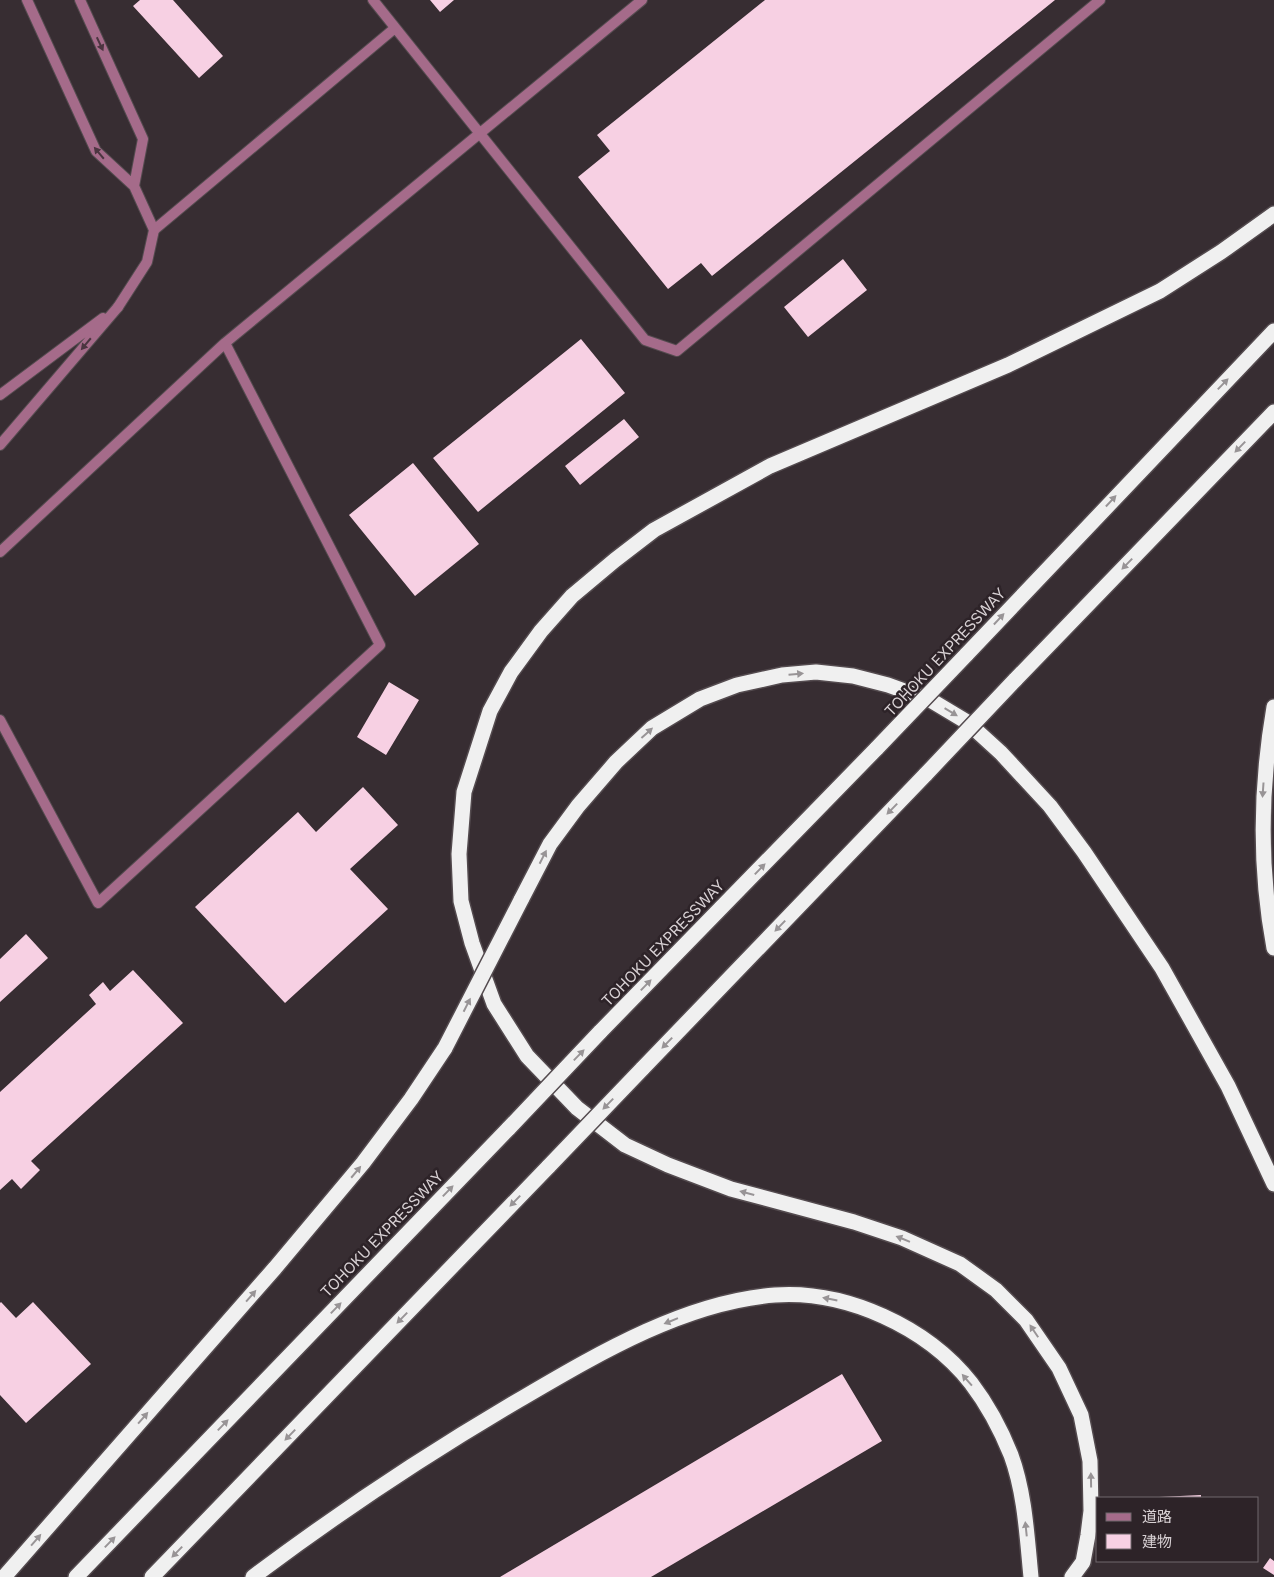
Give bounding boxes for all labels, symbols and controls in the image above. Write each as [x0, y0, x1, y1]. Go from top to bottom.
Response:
one-way arrow [96, 37, 104, 51]
one-way arrow [94, 146, 105, 159]
one-way arrow [81, 337, 92, 350]
one-way arrow [1217, 378, 1229, 390]
one-way arrow [1234, 441, 1246, 453]
one-way arrow [1105, 496, 1117, 508]
one-way arrow [1121, 558, 1133, 570]
street label: TOHOKU EXPRESSWAY [880, 584, 1010, 720]
one-way arrow [993, 614, 1005, 626]
one-way arrow [788, 669, 804, 677]
one-way arrow [944, 708, 958, 717]
one-way arrow [641, 727, 653, 739]
one-way arrow [1259, 782, 1267, 798]
one-way arrow [886, 803, 898, 815]
one-way arrow [539, 850, 547, 864]
one-way arrow [754, 863, 766, 875]
street label: TOHOKU EXPRESSWAY [598, 876, 728, 1010]
one-way arrow [774, 920, 786, 932]
one-way arrow [640, 979, 652, 991]
one-way arrow [463, 998, 471, 1012]
one-way arrow [661, 1037, 673, 1049]
one-way arrow [573, 1049, 585, 1061]
one-way arrow [603, 1098, 615, 1110]
one-way arrow [350, 1166, 361, 1179]
street label: TOHOKU EXPRESSWAY [317, 1167, 447, 1301]
one-way arrow [442, 1185, 454, 1197]
one-way arrow [739, 1189, 754, 1197]
one-way arrow [509, 1194, 521, 1206]
one-way arrow [895, 1235, 910, 1243]
one-way arrow [245, 1289, 256, 1302]
one-way arrow [821, 1295, 837, 1303]
one-way arrow [330, 1302, 342, 1314]
one-way arrow [396, 1311, 408, 1323]
one-way arrow [664, 1318, 678, 1326]
one-way arrow [1029, 1324, 1039, 1338]
one-way arrow [962, 1373, 973, 1386]
one-way arrow [137, 1412, 149, 1424]
one-way arrow [217, 1419, 229, 1431]
one-way arrow [284, 1428, 296, 1440]
one-way arrow [1087, 1472, 1095, 1488]
legend [1096, 1497, 1259, 1562]
text: 道路 [1142, 1507, 1172, 1526]
one-way arrow [1022, 1520, 1030, 1536]
text: 建物 [1142, 1532, 1172, 1551]
one-way arrow [30, 1534, 41, 1546]
one-way arrow [104, 1536, 116, 1548]
one-way arrow [171, 1545, 183, 1557]

